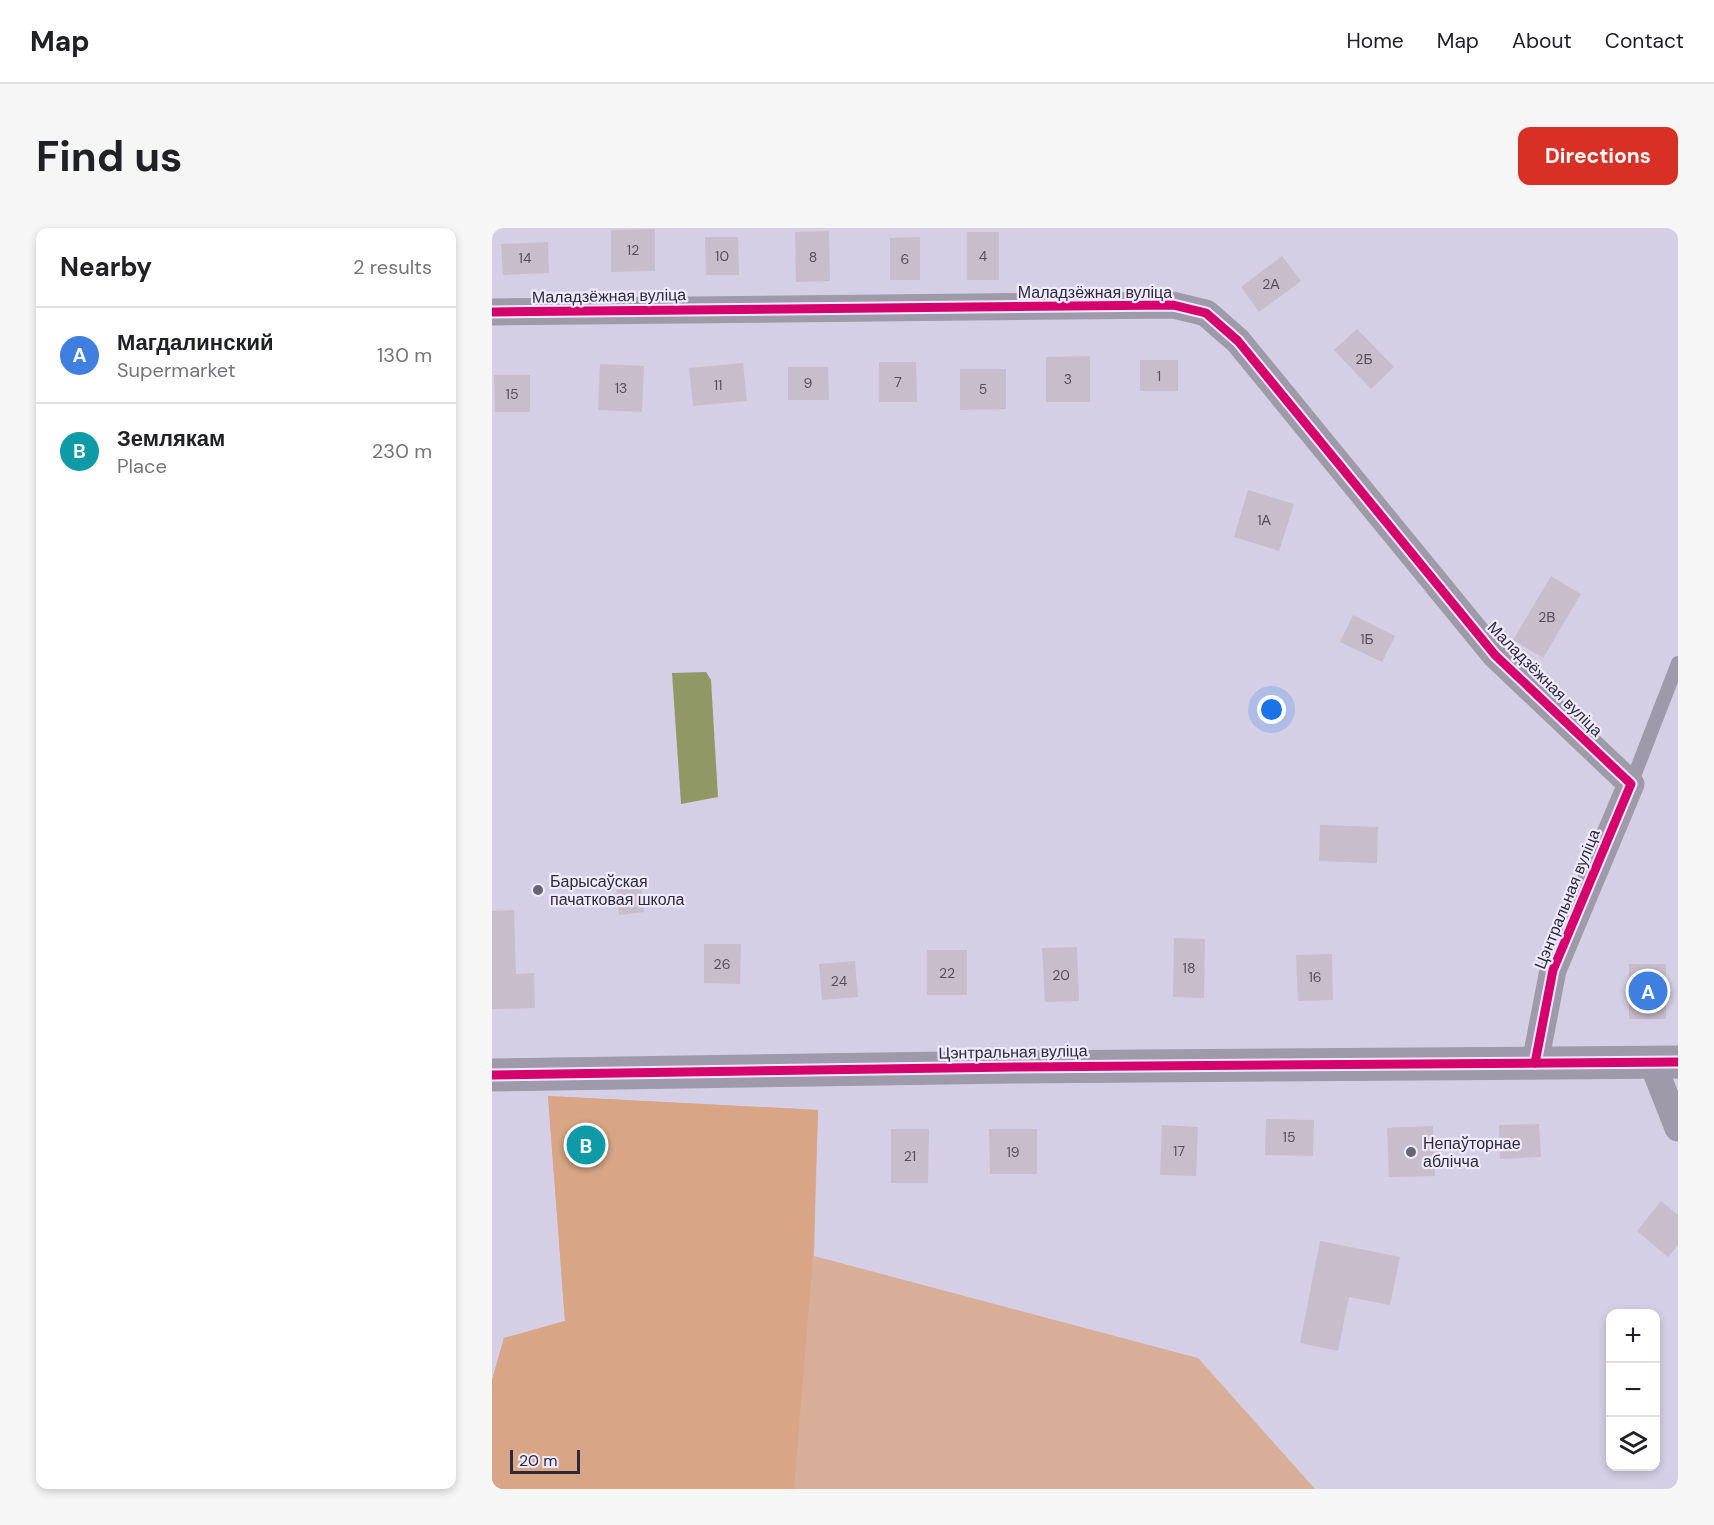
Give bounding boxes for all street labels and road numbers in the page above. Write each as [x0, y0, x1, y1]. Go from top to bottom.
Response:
street label: Маладзёжная вуліца [1018, 282, 1172, 303]
street label: Маладзёжная вуліца [532, 284, 686, 308]
street label: Маладзёжная вуліца [1483, 617, 1607, 741]
street label: Цэнтральная вуліца [1529, 826, 1605, 972]
street label: Цэнтральная вуліца [938, 1040, 1088, 1064]

